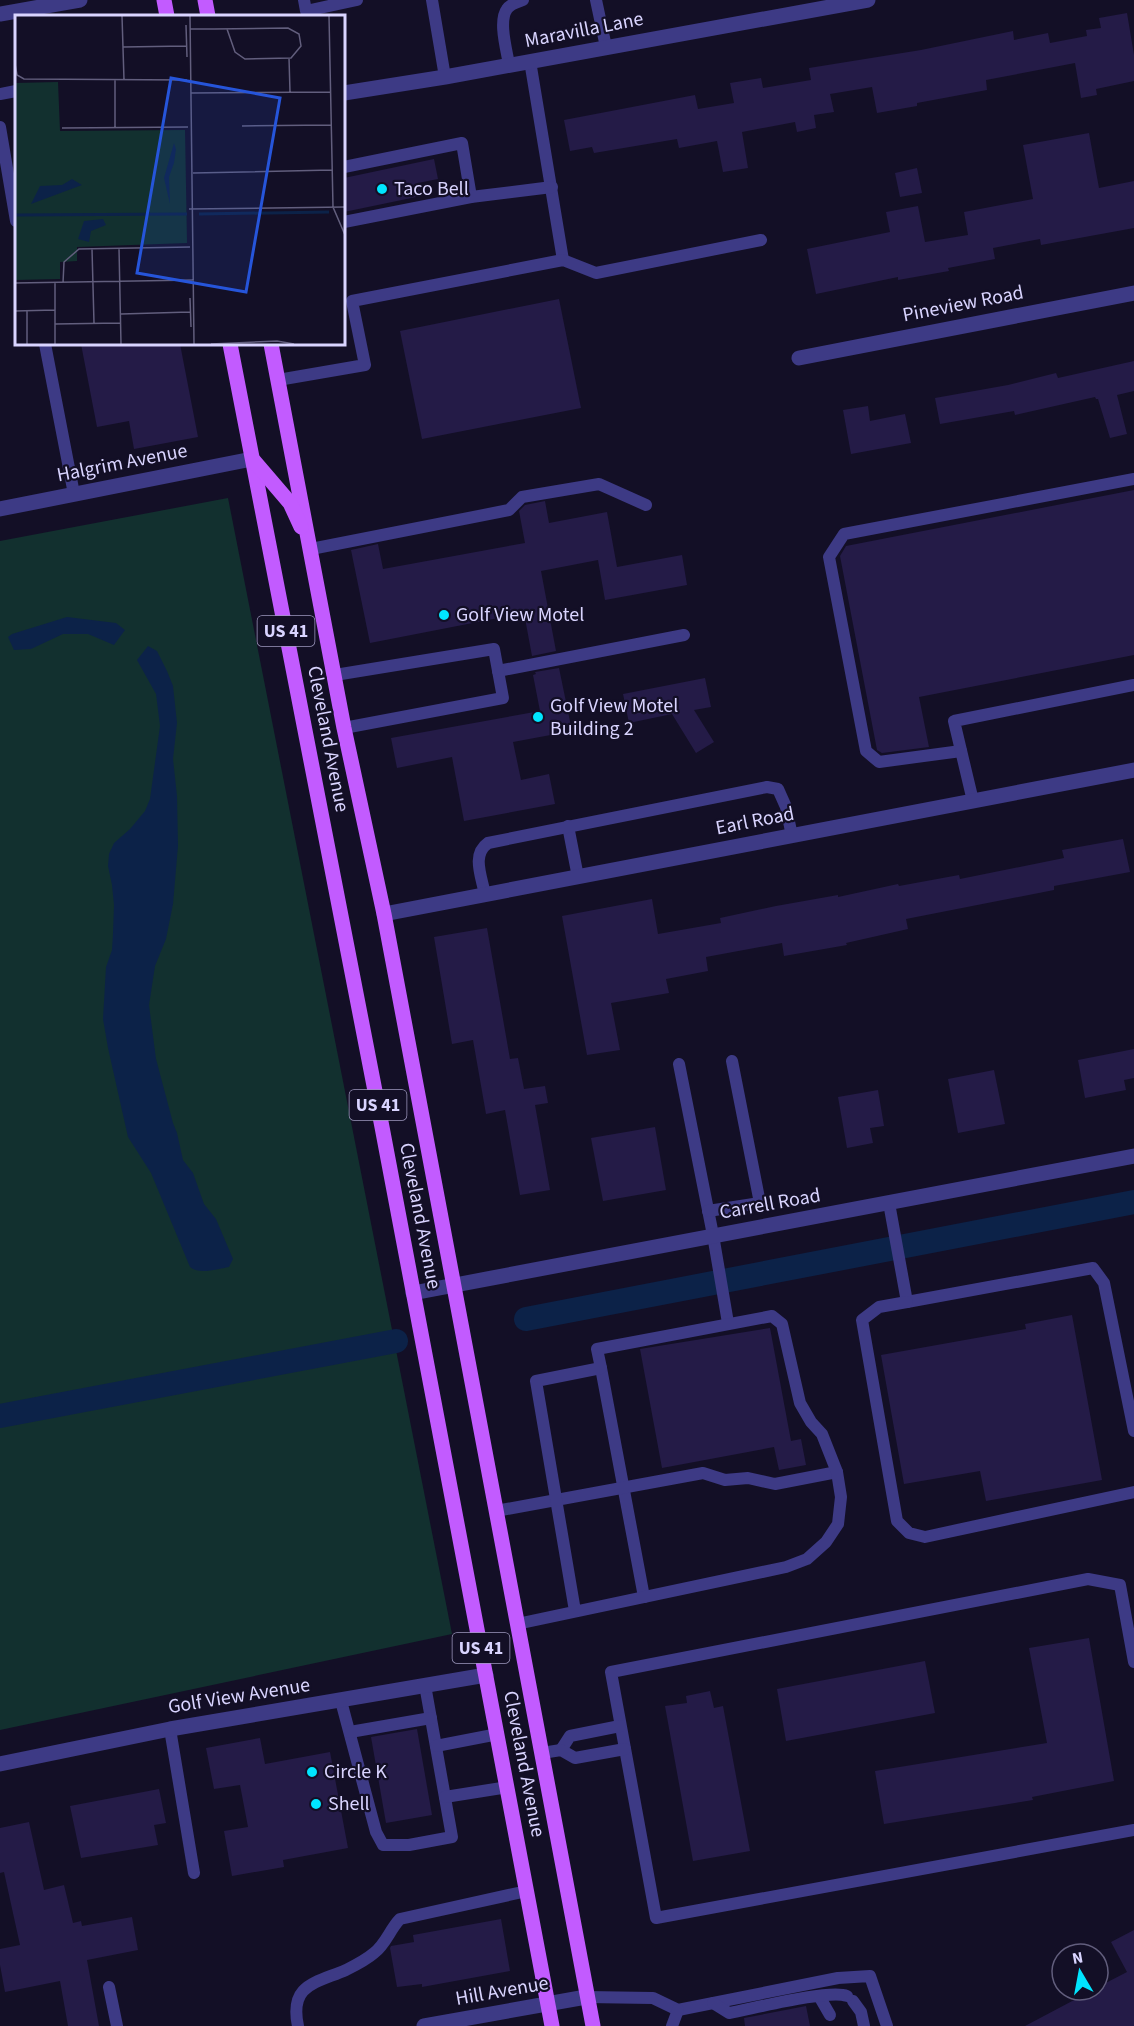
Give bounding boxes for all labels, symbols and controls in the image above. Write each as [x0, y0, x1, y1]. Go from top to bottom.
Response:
street label: Maravilla Lane [522, 5, 646, 55]
inset map [15, 15, 345, 345]
place label: Taco Bell [394, 175, 469, 203]
marker: Taco Bell [375, 182, 389, 196]
street label: Pineview Road [900, 279, 1026, 329]
street label: Halgrim Avenue [54, 437, 190, 489]
place label: Golf View Motel [456, 601, 584, 629]
marker: Golf View Motel [437, 608, 451, 622]
road number: US 41 [258, 616, 314, 646]
street label: Cleveland Avenue [300, 663, 356, 815]
place label: Golf View Motel Building 2 [550, 692, 678, 743]
marker: Golf View Motel Building 2 [531, 710, 545, 724]
street label: Earl Road [713, 800, 797, 842]
road number: US 41 [350, 1090, 406, 1120]
street label: Cleveland Avenue [392, 1140, 448, 1292]
street label: Carrell Road [717, 1181, 823, 1227]
road number: US 41 [452, 1633, 510, 1663]
street label: Golf View Avenue [166, 1671, 312, 1721]
street label: Cleveland Avenue [496, 1688, 552, 1840]
place label: Circle K [324, 1758, 387, 1786]
marker: Circle K [305, 1765, 319, 1779]
place label: Shell [328, 1790, 370, 1818]
marker: Shell [309, 1797, 323, 1811]
north arrow [1050, 1942, 1110, 2002]
text: N [1070, 1946, 1085, 1970]
street label: Hill Avenue [453, 1969, 551, 2013]

